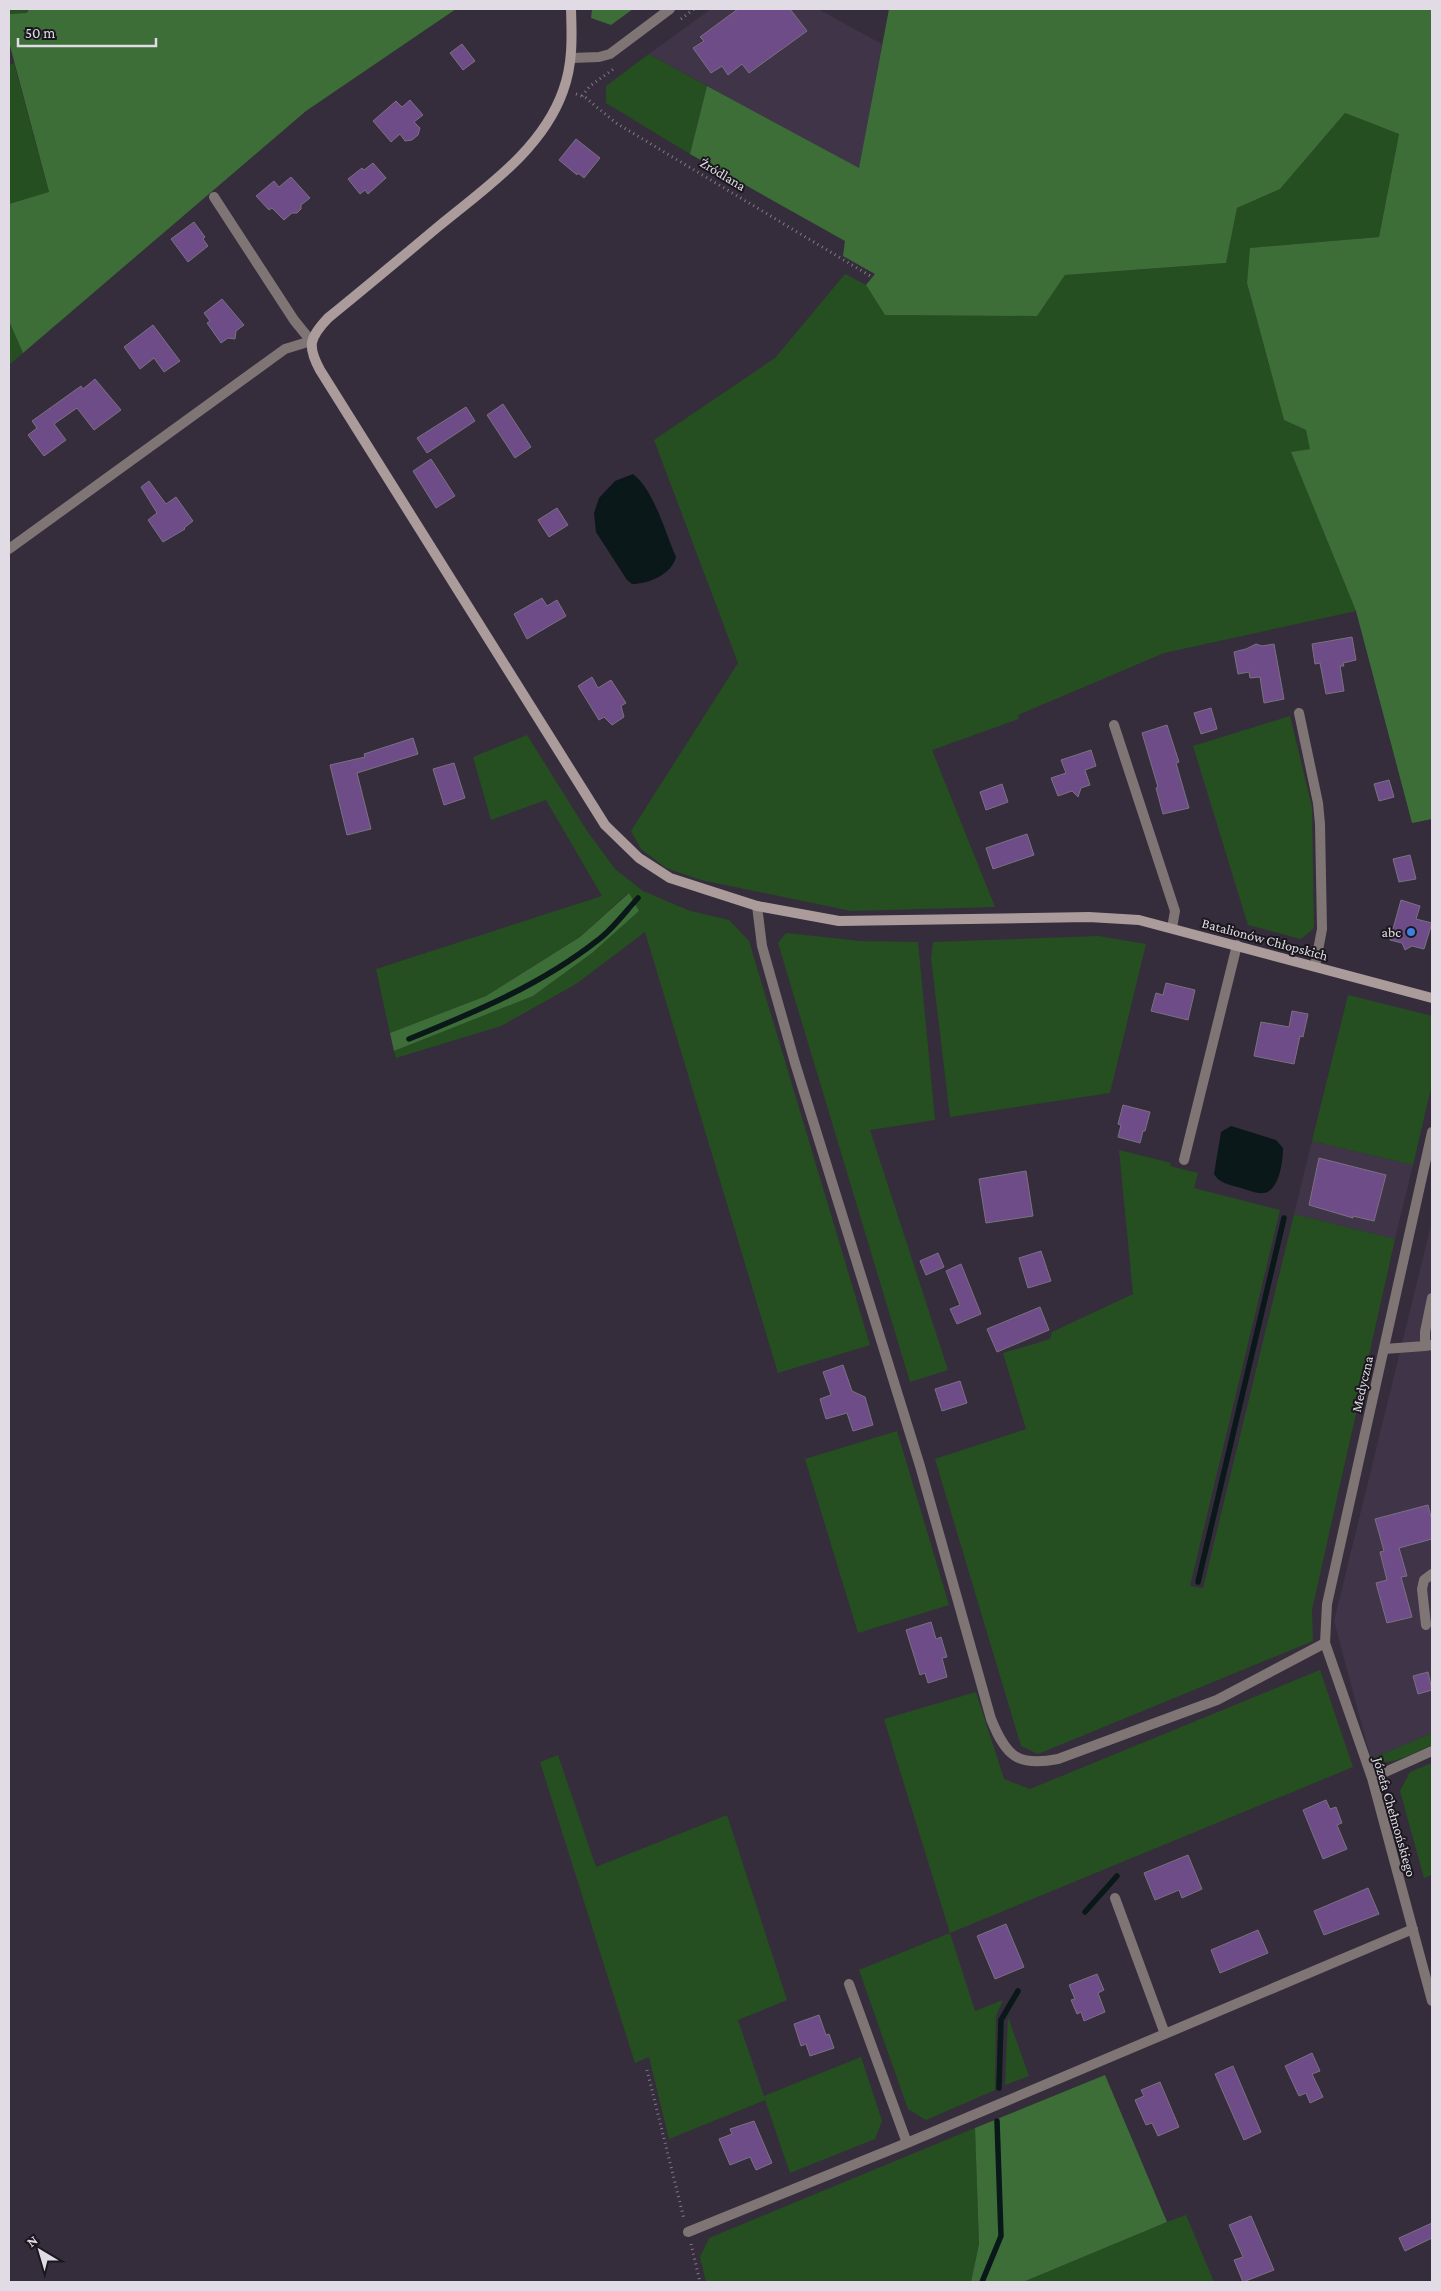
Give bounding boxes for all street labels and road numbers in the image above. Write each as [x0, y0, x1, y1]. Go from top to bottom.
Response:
street label: Źródlana [697, 154, 749, 194]
street label: Batalionów Chłopskich [1200, 914, 1330, 964]
street label: Medyczna [1348, 1354, 1376, 1414]
street label: Józefa Chełmońskiego [1370, 1754, 1420, 1879]

